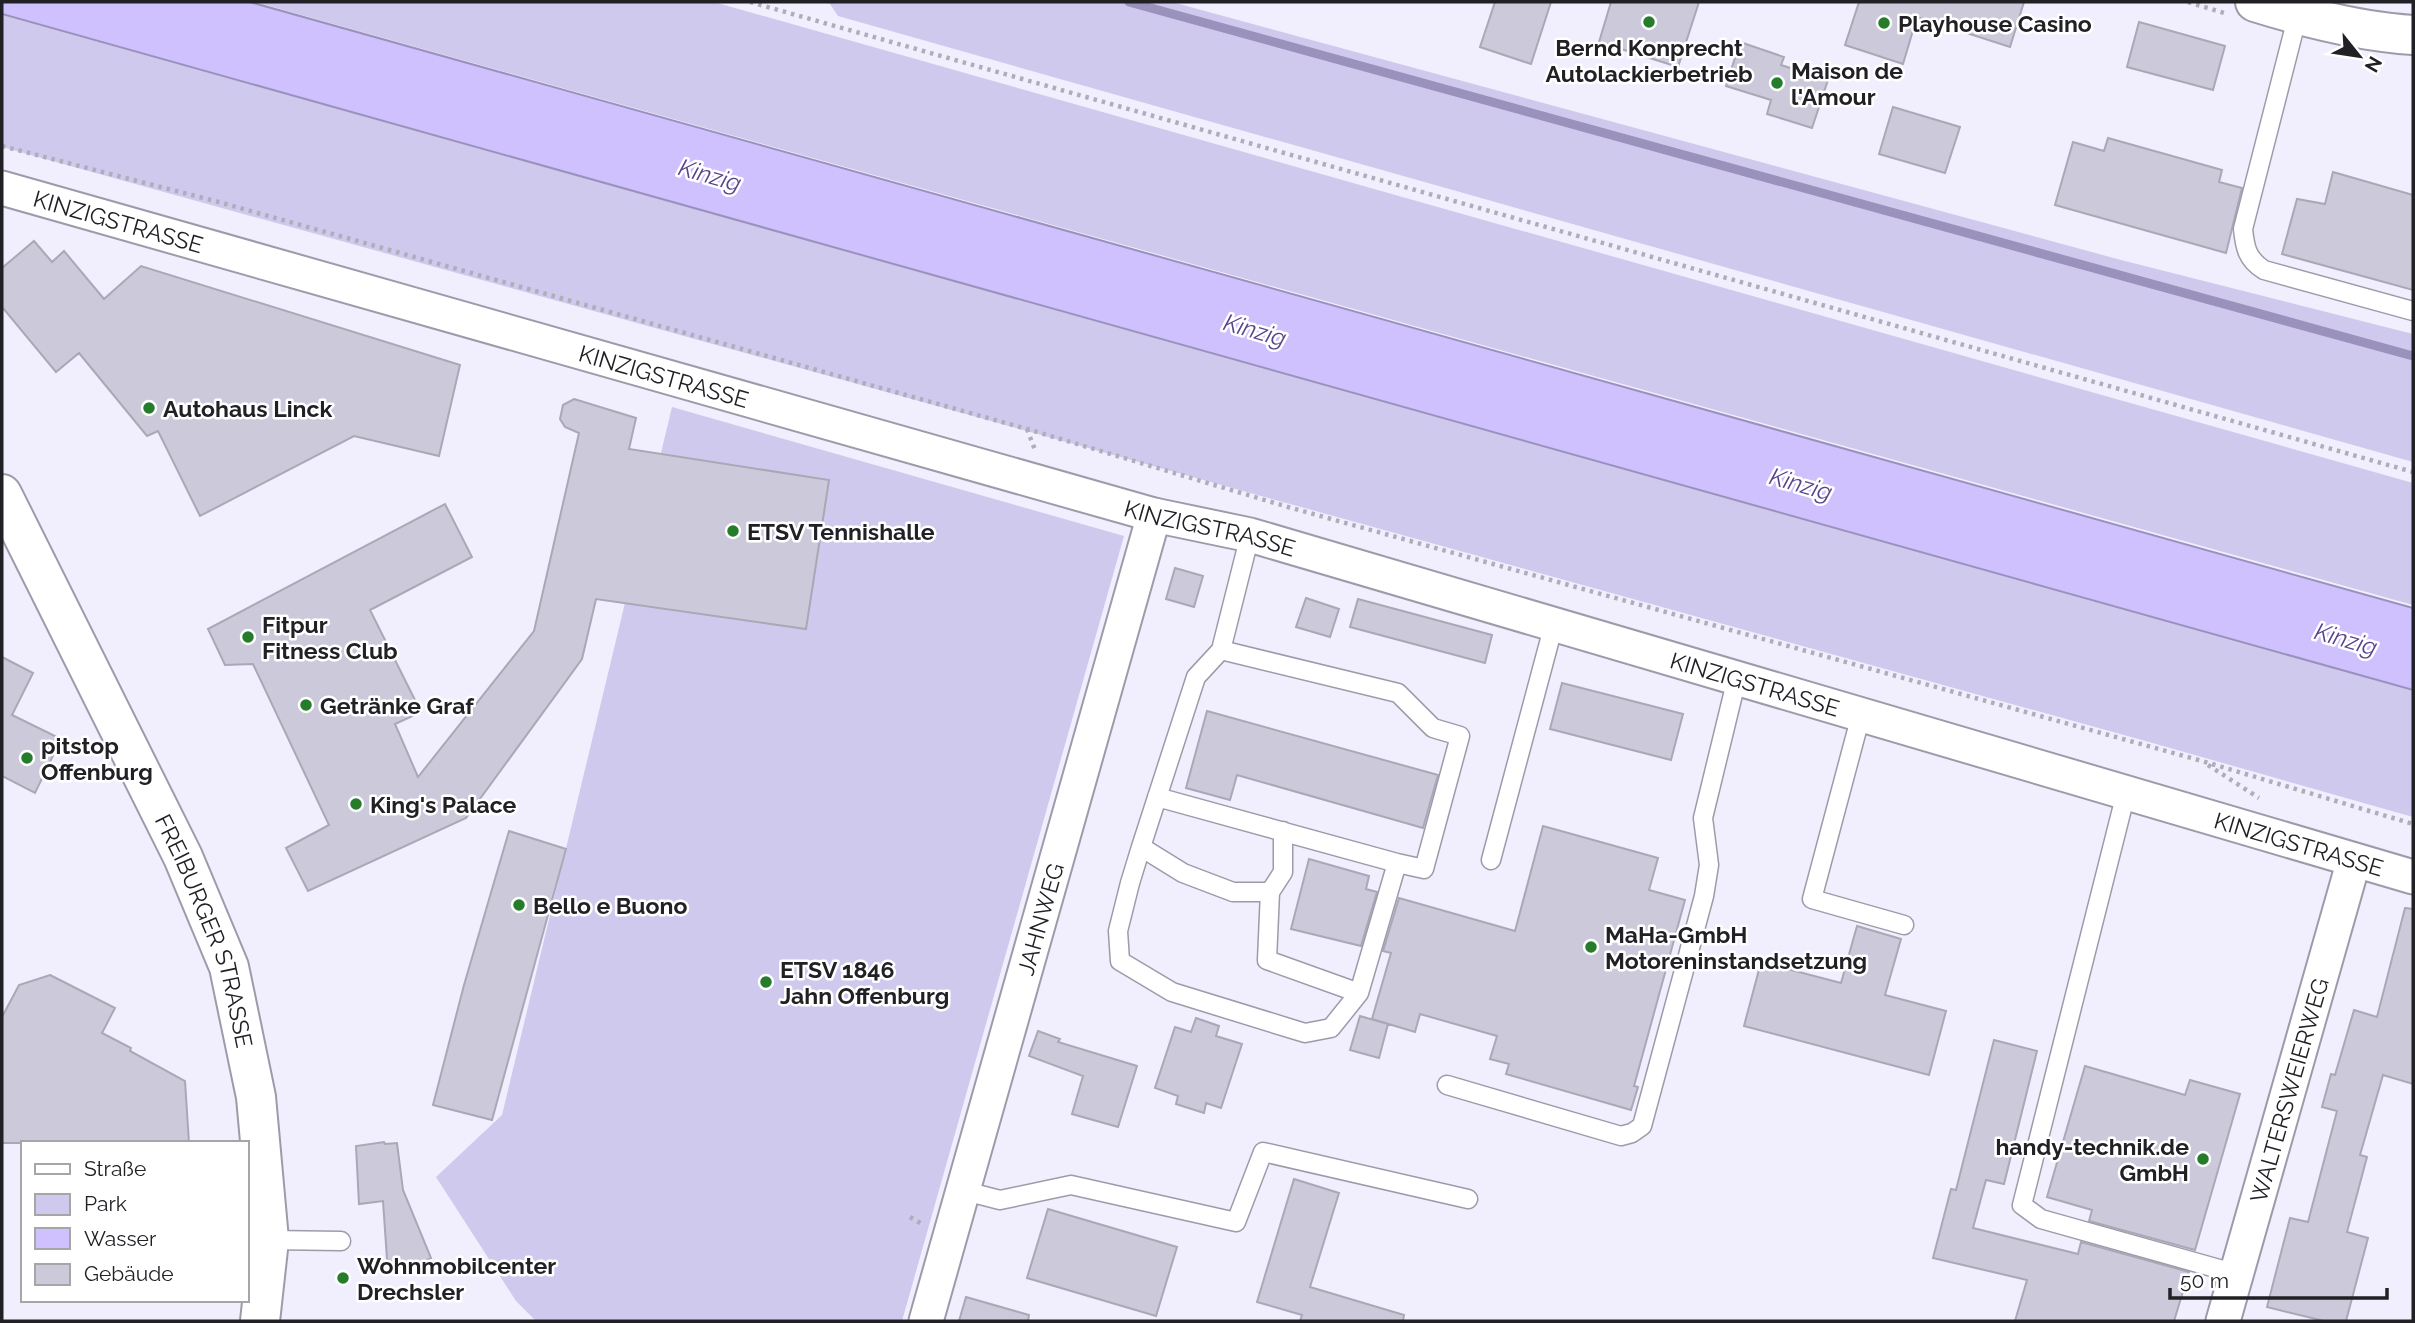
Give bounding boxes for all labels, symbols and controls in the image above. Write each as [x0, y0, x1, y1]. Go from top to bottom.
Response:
place label: Playhouse Casino [1898, 10, 2092, 37]
marker: Bernd Konprecht Autolackierbetrieb [1641, 14, 1657, 30]
marker: Playhouse Casino [1876, 15, 1892, 31]
north arrow [2324, 21, 2394, 91]
place label: Bernd Konprecht Autolackierbetrieb [1545, 34, 1753, 87]
text: N [2361, 53, 2387, 76]
place label: Maison de l'Amour [1791, 57, 1903, 110]
marker: Maison de l'Amour [1769, 75, 1785, 91]
water label: Kinzig [675, 152, 745, 198]
street label: KINZIGSTRASSE [30, 184, 206, 258]
water label: Kinzig [1220, 307, 1290, 353]
street label: KINZIGSTRASSE [576, 339, 752, 413]
place label: Autohaus Linck [163, 395, 332, 422]
marker: Autohaus Linck [141, 400, 157, 416]
water label: Kinzig [1766, 461, 1836, 507]
street label: KINZIGSTRASSE [1121, 494, 1299, 561]
place label: ETSV Tennishalle [747, 518, 935, 545]
marker: ETSV Tennishalle [725, 523, 741, 539]
place label: Fitpur Fitness Club [262, 611, 398, 664]
water label: Kinzig [2311, 616, 2381, 662]
marker: Fitpur Fitness Club [240, 629, 256, 645]
street label: KINZIGSTRASSE [1667, 646, 1843, 721]
place label: Getränke Graf [320, 692, 475, 719]
marker: Getränke Graf [298, 697, 314, 713]
place label: pitstop Offenburg [41, 732, 153, 785]
marker: pitstop Offenburg [19, 750, 35, 766]
place label: King's Palace [370, 791, 517, 818]
marker: King's Palace [348, 796, 364, 812]
street label: KINZIGSTRASSE [2211, 806, 2387, 881]
street label: FREIBURGER STRASSE [150, 809, 259, 1050]
street label: JAHNWEG [1011, 860, 1068, 978]
place label: Bello e Buono [533, 892, 687, 919]
marker: Bello e Buono [511, 897, 527, 913]
place label: MaHa-GmbH Motoreninstandsetzung [1605, 921, 1867, 974]
marker: MaHa-GmbH Motoreninstandsetzung [1583, 939, 1599, 955]
place label: ETSV 1846 Jahn Offenburg [780, 956, 949, 1009]
marker: ETSV 1846 Jahn Offenburg [758, 974, 774, 990]
street label: WALTERSWEIERWEG [2244, 975, 2333, 1206]
place label: handy-technik.de GmbH [1995, 1133, 2189, 1186]
legend [21, 1141, 248, 1302]
marker: handy-technik.de GmbH [2195, 1151, 2211, 1167]
text: Straße [84, 1156, 146, 1181]
text: Park [84, 1191, 127, 1216]
text: Wasser [84, 1226, 157, 1251]
place label: Wohnmobilcenter Drechsler [357, 1252, 556, 1305]
scale bar [2170, 1256, 2387, 1300]
text: Gebäude [84, 1261, 174, 1286]
text: 50 m [2180, 1268, 2229, 1293]
marker: Wohnmobilcenter Drechsler [335, 1270, 351, 1286]

